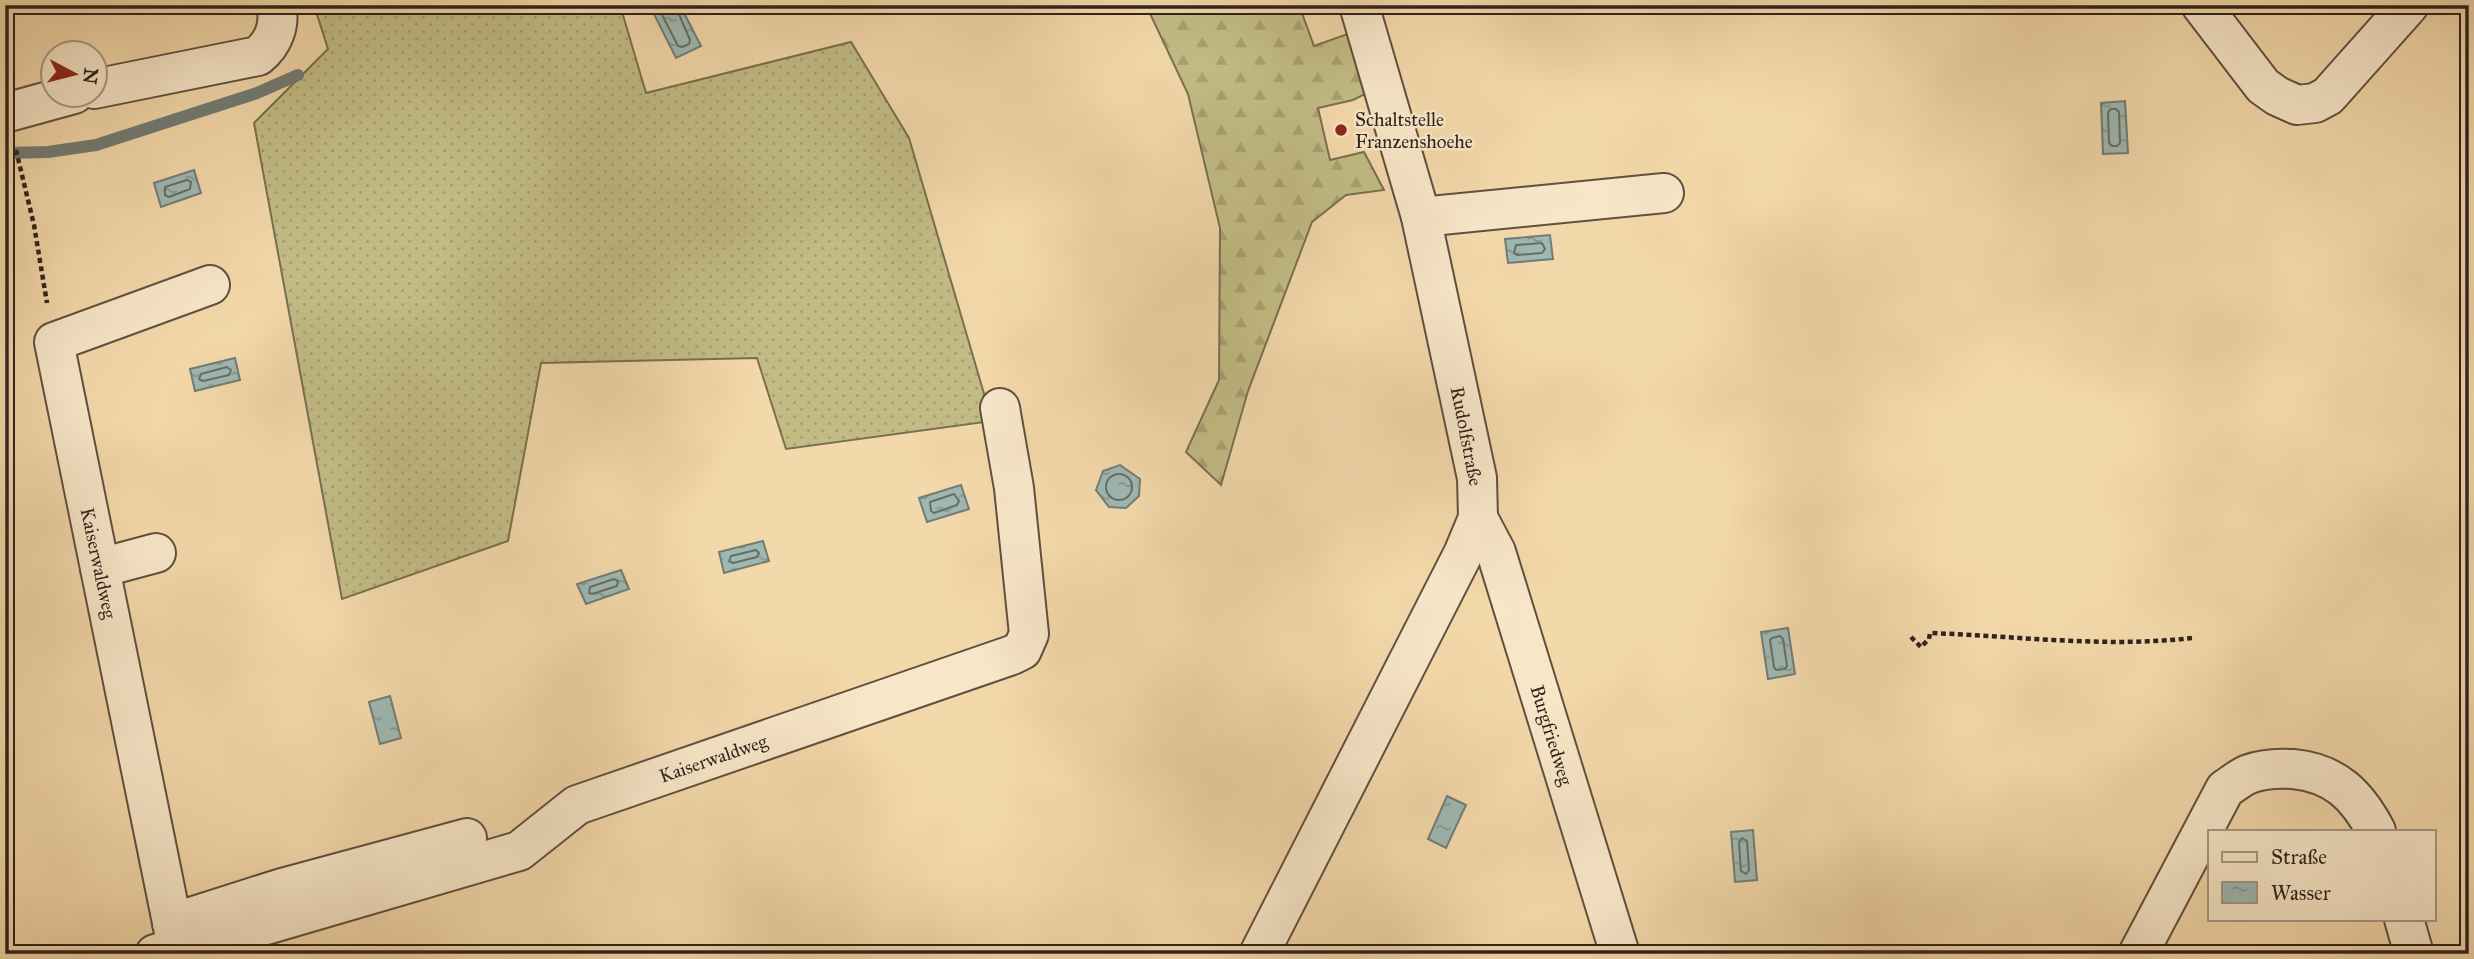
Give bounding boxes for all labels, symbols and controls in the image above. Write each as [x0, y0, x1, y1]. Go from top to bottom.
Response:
north arrow [38, 38, 108, 108]
text: N [78, 67, 103, 85]
place label: Schaltstelle Franzenshoehe [1355, 108, 1473, 153]
marker: Schaltstelle Franzenshoehe [1333, 122, 1349, 138]
street label: Rudolfstraße [1446, 385, 1487, 488]
street label: Kaiserwaldweg [75, 506, 122, 621]
street label: Burgfriedweg [1524, 682, 1578, 789]
street label: Kaiserwaldweg [656, 729, 771, 789]
legend [2208, 830, 2436, 920]
text: Straße [2271, 844, 2327, 870]
text: Wasser [2271, 880, 2331, 906]

